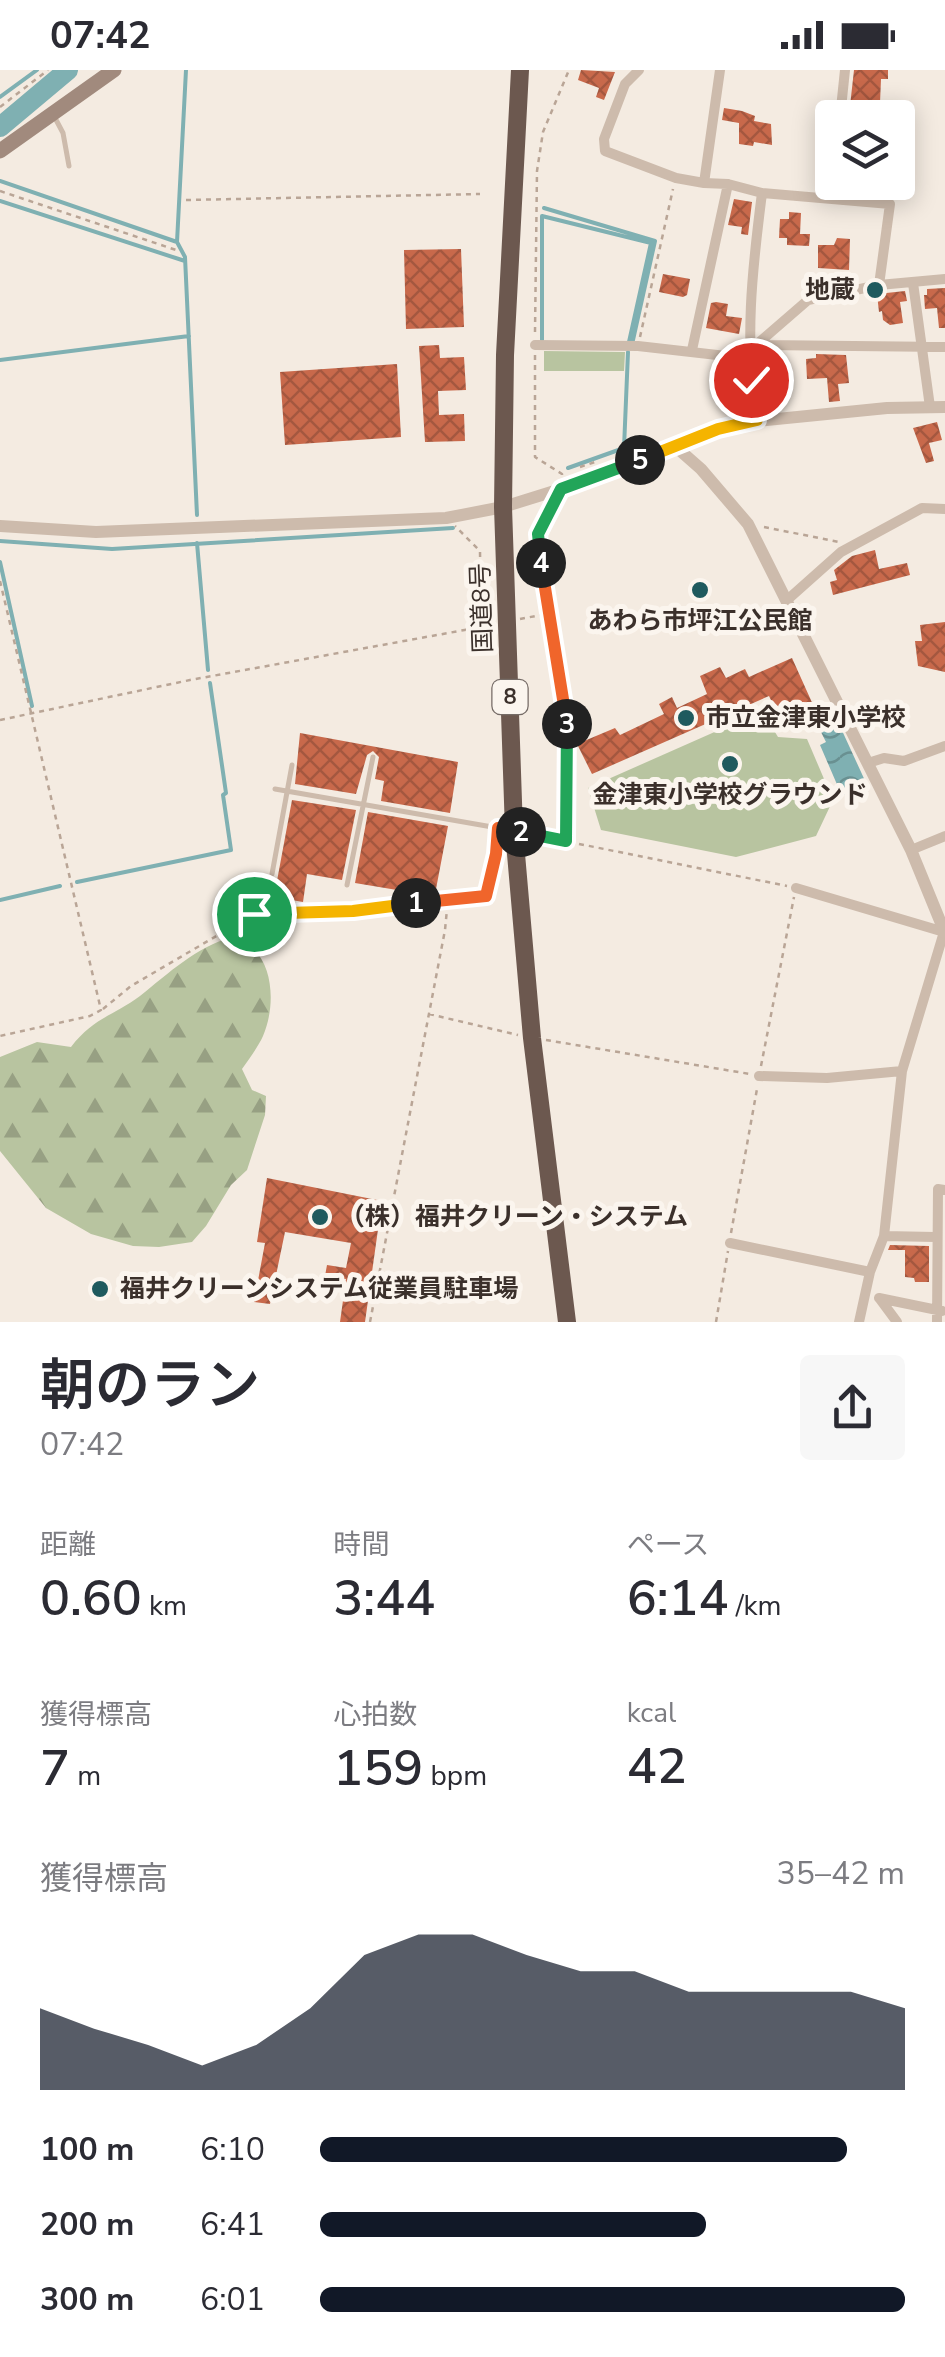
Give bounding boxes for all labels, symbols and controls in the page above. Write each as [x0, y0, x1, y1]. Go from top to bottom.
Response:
text: 07:42 [50, 10, 151, 61]
map controls [815, 100, 915, 200]
button: layers [815, 100, 915, 200]
place label: 地蔵 [805, 273, 855, 307]
marker: 地蔵 [864, 279, 886, 301]
pin [709, 338, 794, 423]
icon: check [724, 353, 779, 408]
pin: 5 [615, 435, 665, 485]
text: 5 [632, 441, 648, 479]
pin: 4 [516, 538, 566, 588]
text: 4 [533, 544, 549, 582]
street label: 国道8号 [463, 562, 501, 654]
marker: あわら市坪江公民館 [689, 579, 711, 601]
place label: あわら市坪江公民館 [587, 604, 813, 638]
road number: 8 [492, 680, 528, 714]
pin: 3 [542, 699, 592, 749]
place label: 市立金津東小学校 [706, 701, 906, 735]
text: 3 [559, 705, 575, 743]
marker: 市立金津東小学校 [675, 707, 697, 729]
marker: 金津東小学校グラウンド [719, 753, 741, 775]
place label: 金津東小学校グラウンド [592, 778, 868, 812]
pin: 2 [496, 807, 546, 857]
text: 2 [513, 813, 529, 851]
pin [212, 872, 297, 957]
pin: 1 [391, 878, 441, 928]
text: 1 [408, 884, 424, 922]
icon: arrive [227, 887, 282, 942]
place label: （株）福井クリーン・システム [340, 1200, 688, 1234]
marker: （株）福井クリーン・システム [309, 1206, 331, 1228]
place label: 福井クリーンシステム従業員駐車場 [120, 1272, 518, 1306]
marker: 福井クリーンシステム従業員駐車場 [89, 1278, 111, 1300]
text: 朝のラン [40, 1348, 260, 1423]
button: share [800, 1355, 905, 1460]
text: 07:42 [40, 1423, 124, 1466]
text: 距離 [40, 1526, 96, 1564]
text: 時間 [333, 1526, 389, 1564]
text: ペース [627, 1526, 709, 1564]
text: 0.60 [40, 1564, 142, 1633]
text: 3:44 [333, 1564, 435, 1633]
text: 6:14 [627, 1564, 729, 1633]
text: km [142, 1587, 187, 1625]
text: /km [729, 1587, 782, 1625]
text: kcal [627, 1694, 676, 1732]
text: 獲得標高 [40, 1696, 152, 1734]
text: 心拍数 [333, 1696, 417, 1734]
text: 42 [627, 1732, 687, 1801]
text: 7 [40, 1734, 70, 1803]
text: 159 [333, 1734, 423, 1803]
text: m [70, 1757, 101, 1795]
text: bpm [423, 1757, 487, 1795]
text: 35–42 m [777, 1852, 905, 1895]
text: 獲得標高 [40, 1857, 168, 1900]
text: 100 m [40, 2128, 134, 2171]
text: 6:10 [200, 2128, 265, 2171]
text: 200 m [40, 2203, 134, 2246]
text: 6:41 [200, 2203, 265, 2246]
text: 300 m [40, 2278, 134, 2321]
text: 6:01 [200, 2278, 265, 2321]

